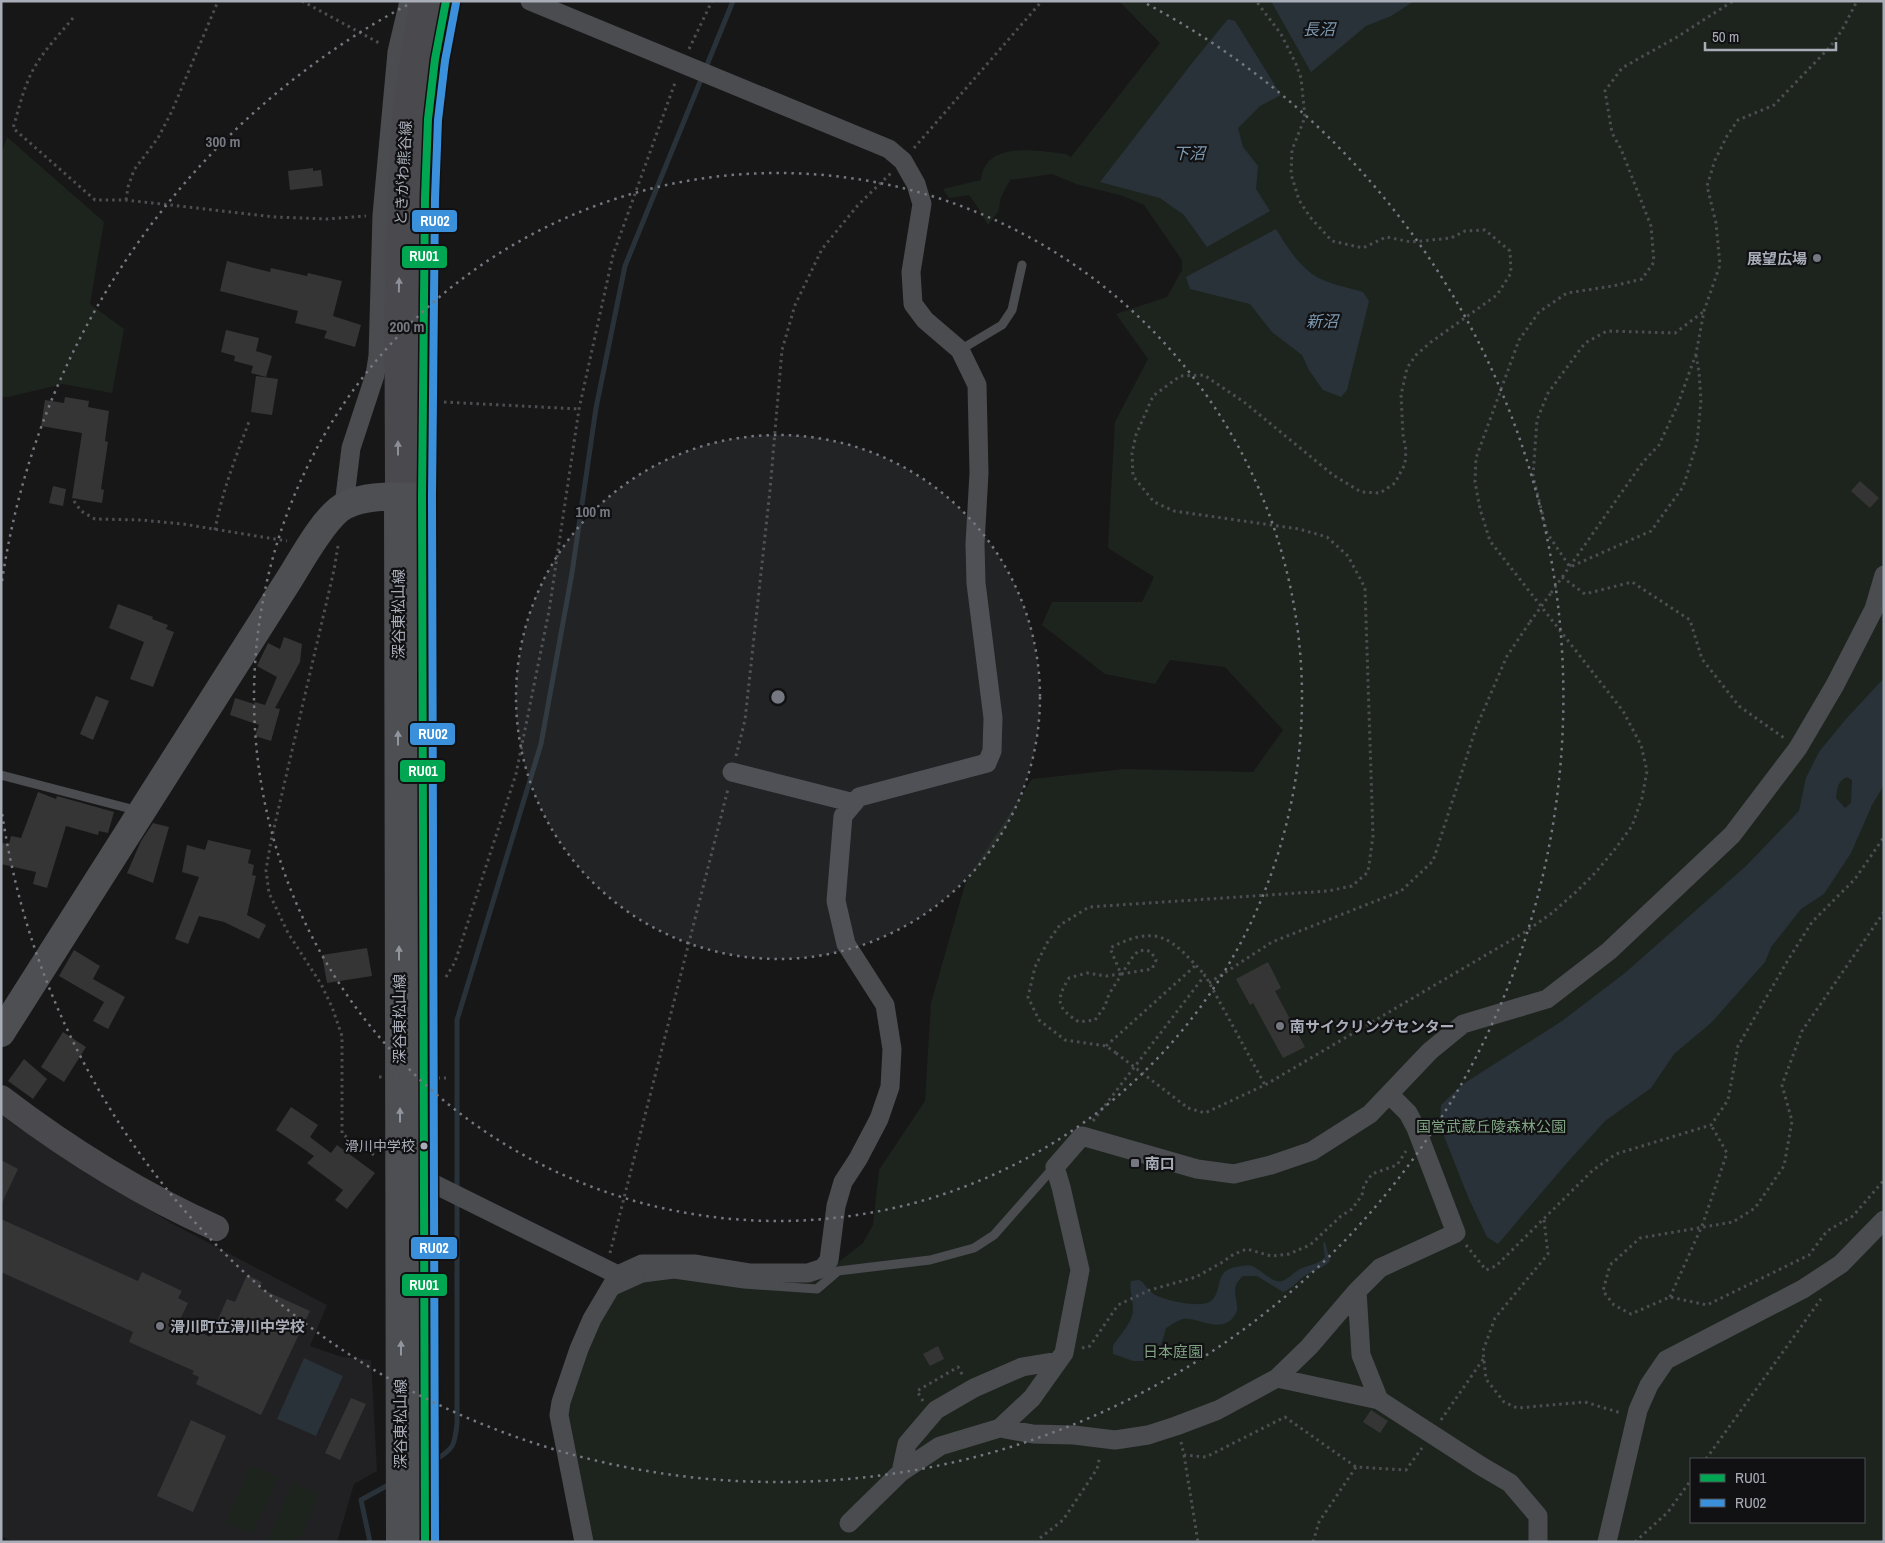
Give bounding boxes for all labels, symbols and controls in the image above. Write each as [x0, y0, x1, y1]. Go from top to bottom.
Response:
water label: 長沼 [1303, 18, 1337, 40]
scale bar [1705, 20, 1836, 52]
text: 50 m [1712, 26, 1739, 47]
street label: ときがわ熊谷線 [390, 120, 416, 226]
text: 300 m [206, 131, 240, 152]
water label: 下沼 [1173, 142, 1207, 164]
line badge: RU02 [411, 209, 458, 233]
text: RU02 [420, 212, 450, 230]
line badge: RU01 [401, 245, 448, 269]
text: RU01 [409, 247, 439, 265]
place label: 展望広場 [1747, 248, 1807, 269]
marker: 展望広場 [1811, 252, 1823, 264]
one-way arrow [395, 277, 403, 293]
water label: 新沼 [1306, 310, 1340, 332]
text: 200 m [390, 316, 424, 337]
one-way arrow [394, 440, 402, 456]
text: 100 m [576, 501, 610, 522]
street label: 深谷東松山線 [388, 569, 409, 659]
centre of rings [769, 688, 787, 706]
line badge: RU02 [409, 722, 456, 746]
text: RU02 [418, 725, 448, 743]
one-way arrow [394, 729, 402, 745]
line badge: RU01 [399, 759, 446, 783]
text: RU01 [408, 762, 438, 780]
one-way arrow [395, 944, 403, 960]
street label: 深谷東松山線 [389, 974, 410, 1064]
place label: 南サイクリングセンター [1290, 1016, 1455, 1037]
marker: 南サイクリングセンター [1274, 1020, 1286, 1032]
one-way arrow [396, 1107, 404, 1123]
park label: 国営武蔵丘陵森林公園 [1416, 1116, 1566, 1137]
place label: 滑川中学校 [345, 1137, 415, 1155]
marker: 滑川中学校 [419, 1141, 429, 1151]
place label: 南口 [1145, 1153, 1175, 1174]
marker: 南口 [1129, 1157, 1141, 1169]
line badge: RU02 [410, 1236, 458, 1260]
text: RU02 [419, 1239, 449, 1257]
line badge: RU01 [401, 1273, 448, 1297]
text: RU01 [409, 1276, 439, 1294]
place label: 滑川町立滑川中学校 [170, 1316, 305, 1337]
marker: 滑川町立滑川中学校 [154, 1320, 166, 1332]
one-way arrow [397, 1339, 405, 1355]
park label: 日本庭園 [1143, 1341, 1203, 1362]
street label: 深谷東松山線 [390, 1379, 411, 1469]
legend [1690, 1458, 1865, 1523]
text: RU01 [1735, 1467, 1767, 1488]
text: RU02 [1735, 1492, 1767, 1513]

